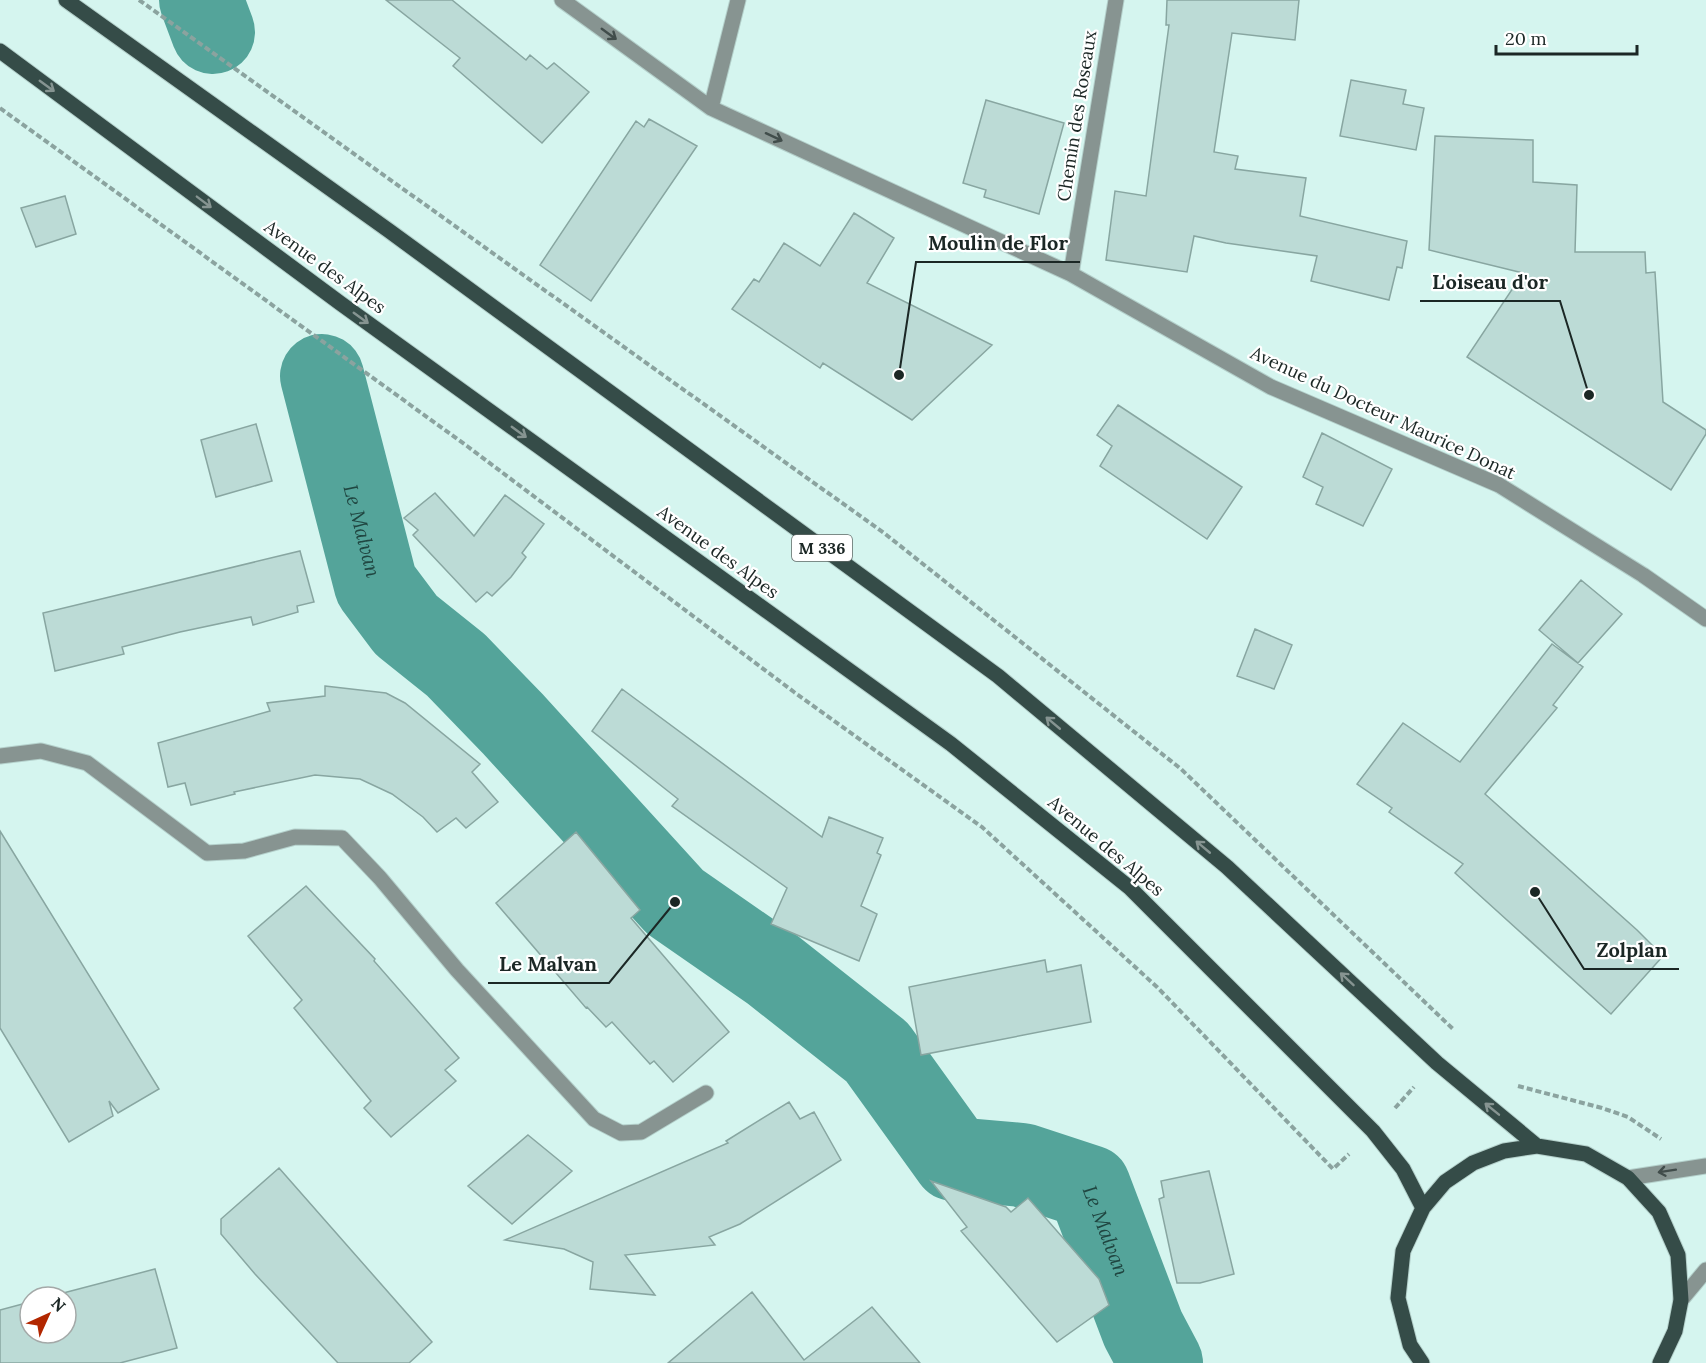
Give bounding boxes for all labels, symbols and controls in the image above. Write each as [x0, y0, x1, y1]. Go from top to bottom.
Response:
scale bar [1496, 18, 1637, 56]
text: 20 m [1505, 27, 1547, 50]
one-way arrow [601, 28, 617, 41]
street label: Chemin des Roseaux [1052, 28, 1101, 203]
one-way arrow [39, 80, 55, 92]
one-way arrow [764, 132, 782, 144]
one-way arrow [195, 196, 211, 208]
street label: Avenue des Alpes [259, 214, 390, 318]
callout: Moulin de Flor [916, 224, 1080, 262]
text: Moulin de Flor [928, 230, 1068, 255]
callout: L'oiseau d'or [1420, 263, 1560, 301]
text: L'oiseau d'or [1432, 269, 1548, 294]
one-way arrow [352, 312, 368, 324]
street label: Avenue du Docteur Maurice Donat [1246, 340, 1519, 484]
one-way arrow [510, 426, 526, 438]
water label: Le Malvan [339, 482, 387, 581]
street label: Avenue des Alpes [652, 499, 783, 603]
road number: M 336 [792, 535, 852, 561]
one-way arrow [1045, 716, 1061, 729]
street label: Avenue des Alpes [1043, 790, 1169, 901]
one-way arrow [1195, 841, 1211, 854]
callout: Zolplan [1584, 931, 1679, 969]
text: Zolplan [1597, 937, 1668, 962]
callout: Le Malvan [488, 945, 609, 983]
text: Le Malvan [499, 951, 597, 976]
one-way arrow [1339, 972, 1354, 986]
one-way arrow [1485, 1102, 1500, 1116]
one-way arrow [1658, 1166, 1678, 1177]
water label: Le Malvan [1078, 1182, 1135, 1280]
north arrow [18, 1285, 78, 1345]
text: N [47, 1293, 70, 1316]

